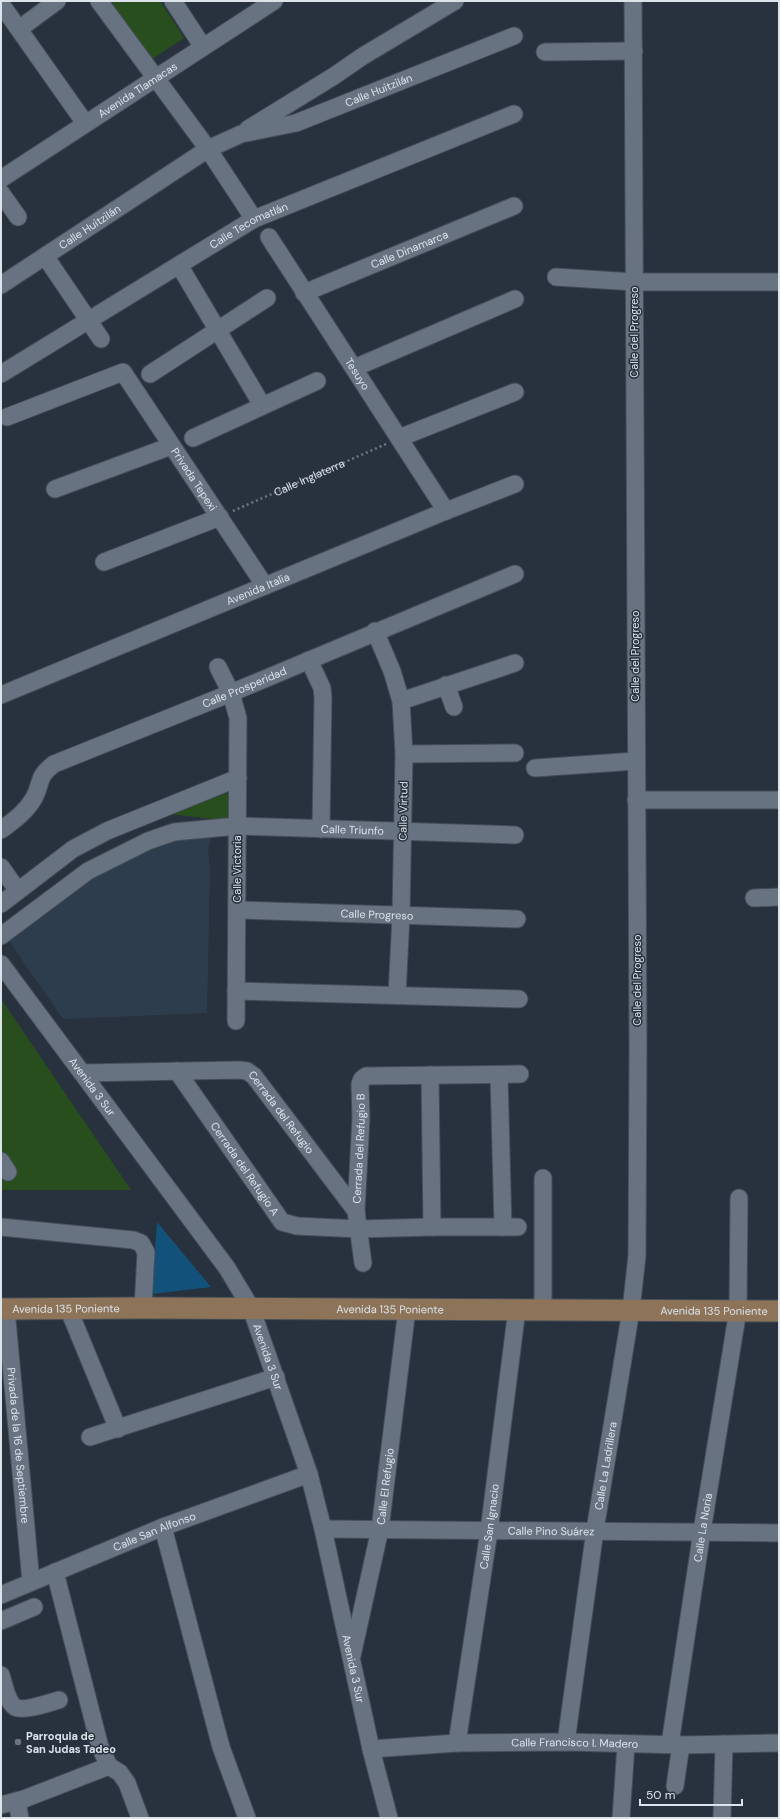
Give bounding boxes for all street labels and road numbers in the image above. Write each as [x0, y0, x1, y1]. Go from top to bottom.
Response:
street label: Avenida Tlamacas [95, 59, 180, 121]
street label: Calle Huitzilán [343, 70, 414, 110]
street label: Calle Tecomatlán [207, 199, 290, 252]
street label: Calle Huitzilán [56, 201, 123, 252]
street label: Calle Dinamarca [369, 227, 450, 272]
street label: Calle del Progreso [627, 286, 641, 378]
street label: Tesuyo [342, 355, 373, 393]
street label: Privada Tepexi [168, 445, 220, 513]
street label: Calle Inglaterra [271, 456, 347, 499]
street label: Avenida Italia [224, 569, 292, 608]
street label: Calle del Progreso [628, 610, 642, 702]
street label: Calle Prosperidad [200, 663, 289, 711]
street label: Calle Virtud [395, 781, 411, 841]
street label: Calle Triunfo [321, 822, 384, 838]
street label: Calle Victoria [230, 835, 244, 903]
street label: Calle Progreso [340, 906, 414, 923]
street label: Calle del Progreso [630, 934, 644, 1026]
street label: Avenida 3 Sur [66, 1055, 119, 1119]
street label: Cerrada del Refugio [246, 1067, 317, 1156]
street label: Cerrada del Refugio B [349, 1093, 368, 1204]
street label: Cerrada del Refugio A [208, 1119, 282, 1218]
street label: Avenida 135 Poniente [12, 1301, 120, 1316]
street label: Avenida 135 Poniente [336, 1302, 444, 1316]
street label: Avenida 135 Poniente [660, 1303, 768, 1318]
street label: Avenida 3 Sur [250, 1322, 286, 1392]
street label: Privada de la 16 de Septiembre [4, 1367, 33, 1524]
street label: Calle La Ladrillera [591, 1421, 620, 1511]
street label: Calle El Refugio [374, 1447, 397, 1526]
street label: Calle San Ignacio [476, 1483, 502, 1570]
street label: Calle La Noria [690, 1492, 715, 1563]
street label: Calle San Alfonso [111, 1509, 198, 1554]
street label: Calle Pino Suárez [508, 1524, 594, 1538]
street label: Avenida 3 Sur [339, 1633, 368, 1704]
street label: Calle Francisco I. Madero [511, 1735, 638, 1751]

